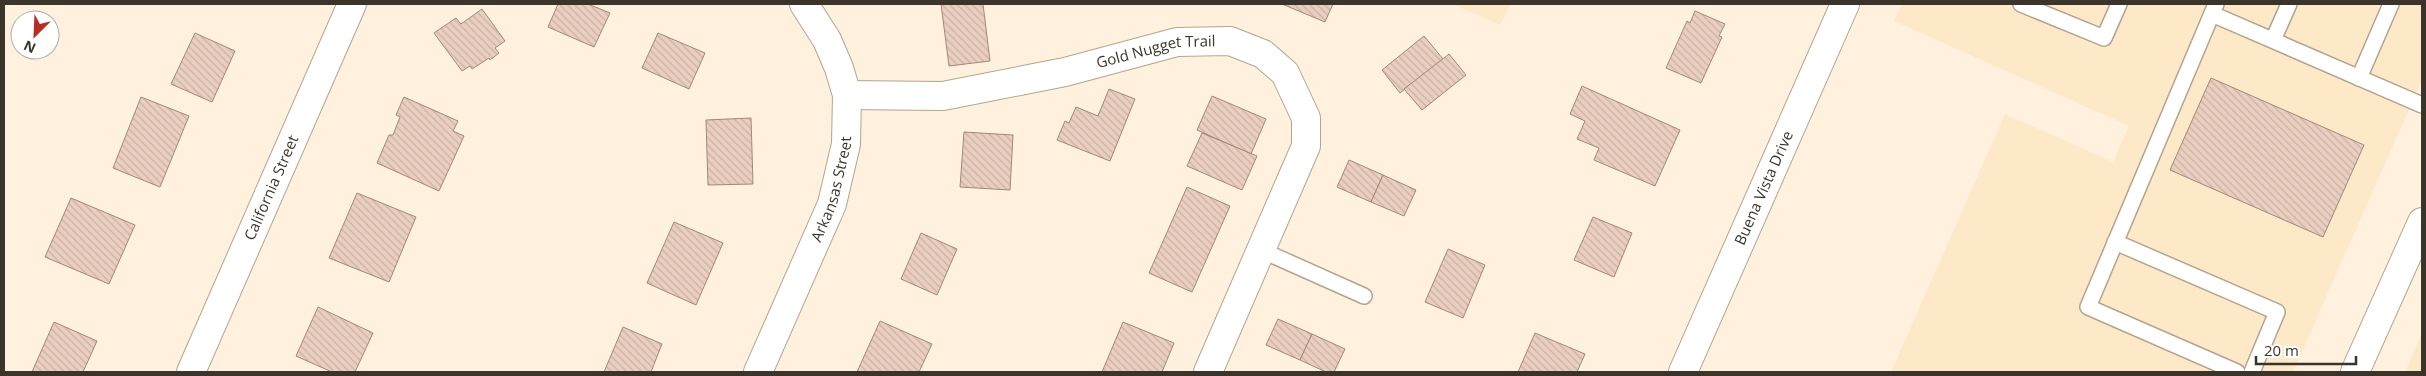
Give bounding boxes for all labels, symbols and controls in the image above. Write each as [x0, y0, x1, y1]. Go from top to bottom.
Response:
north arrow [10, 10, 60, 60]
street label: Gold Nugget Trail [1094, 30, 1216, 72]
text: N [20, 36, 39, 58]
street label: Buena Vista Drive [1729, 127, 1797, 248]
street label: California Street [239, 132, 302, 243]
street label: Arkansas Street [806, 136, 855, 245]
scale bar [2256, 334, 2356, 366]
text: 20 m [2264, 340, 2299, 360]

